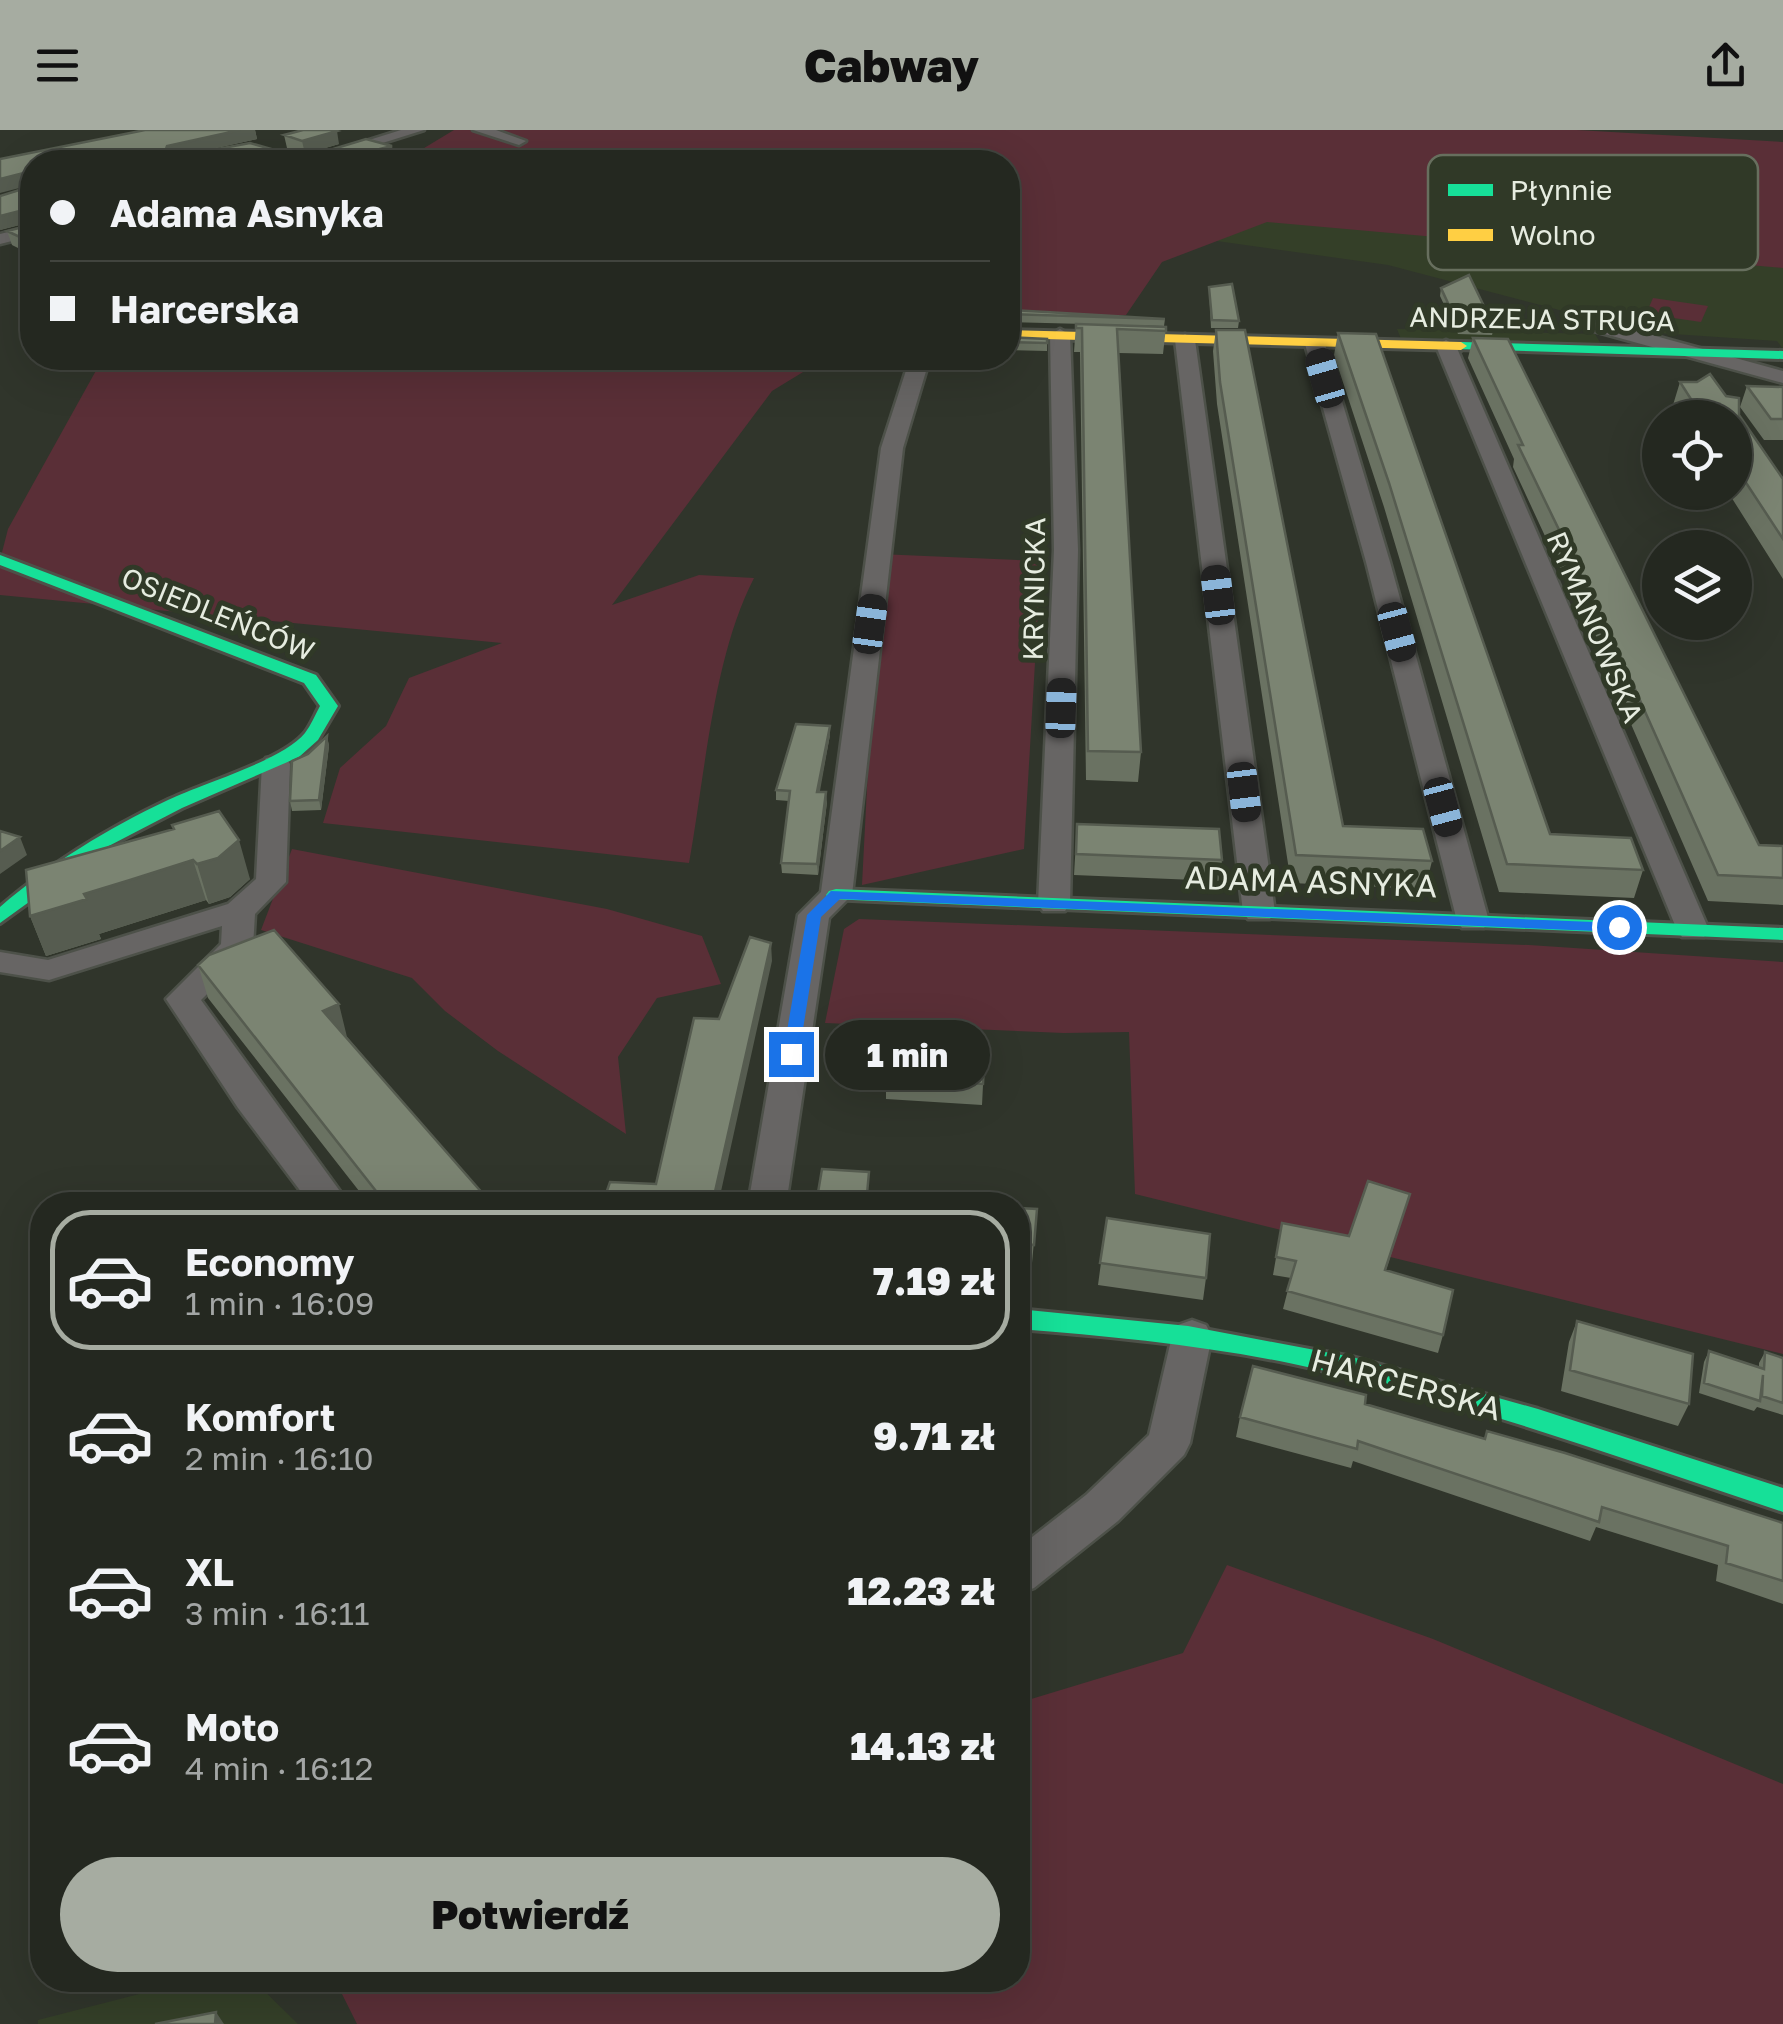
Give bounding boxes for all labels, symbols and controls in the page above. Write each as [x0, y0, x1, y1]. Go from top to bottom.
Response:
icon: menu [30, 38, 85, 93]
text: Cabway [804, 38, 979, 92]
icon: share [1698, 38, 1753, 93]
legend [1428, 155, 1758, 270]
text: Płynnie [1510, 173, 1612, 206]
text: Adama Asnyka [110, 190, 384, 235]
text: Wolno [1510, 218, 1596, 251]
text: Harcerska [110, 286, 299, 331]
street label: ANDRZEJA STRUGA [1409, 300, 1675, 337]
car [1302, 345, 1348, 411]
map controls [1642, 400, 1752, 640]
button: locate [1642, 400, 1752, 510]
street label: KRYNICKA [1016, 517, 1051, 661]
street label: RYMANOWSKA [1540, 527, 1651, 727]
button: layers [1642, 530, 1752, 640]
street label: OSIEDLEŃCÓW [117, 560, 319, 667]
car [1199, 563, 1237, 627]
car [851, 592, 889, 656]
car [1375, 599, 1419, 665]
car [1045, 677, 1077, 739]
car [1225, 760, 1263, 824]
car [1421, 774, 1465, 840]
street label: ADAMA ASNYKA [1184, 858, 1438, 904]
route start [1597, 905, 1642, 950]
callout: 1 min [826, 1019, 991, 1089]
route end [769, 1032, 814, 1077]
text: 1 min [867, 1036, 948, 1074]
icon: car [65, 1235, 155, 1325]
text: Economy [185, 1239, 354, 1284]
text: 7.19 zł [873, 1258, 995, 1303]
text: 1 min · 16:09 [185, 1284, 374, 1322]
street label: HARCERSKA [1307, 1340, 1505, 1428]
icon: car [65, 1390, 155, 1480]
text: Komfort [185, 1394, 335, 1439]
text: 9.71 zł [873, 1413, 995, 1458]
text: 2 min · 16:10 [185, 1439, 374, 1477]
icon: car [65, 1545, 155, 1635]
text: XL [185, 1549, 234, 1594]
text: 12.23 zł [847, 1568, 995, 1613]
text: 3 min · 16:11 [185, 1594, 369, 1632]
icon: car [65, 1700, 155, 1790]
text: Moto [185, 1704, 279, 1749]
text: 14.13 zł [850, 1723, 995, 1768]
text: 4 min · 16:12 [185, 1749, 373, 1787]
button: Potwierdź [60, 1857, 1000, 1972]

